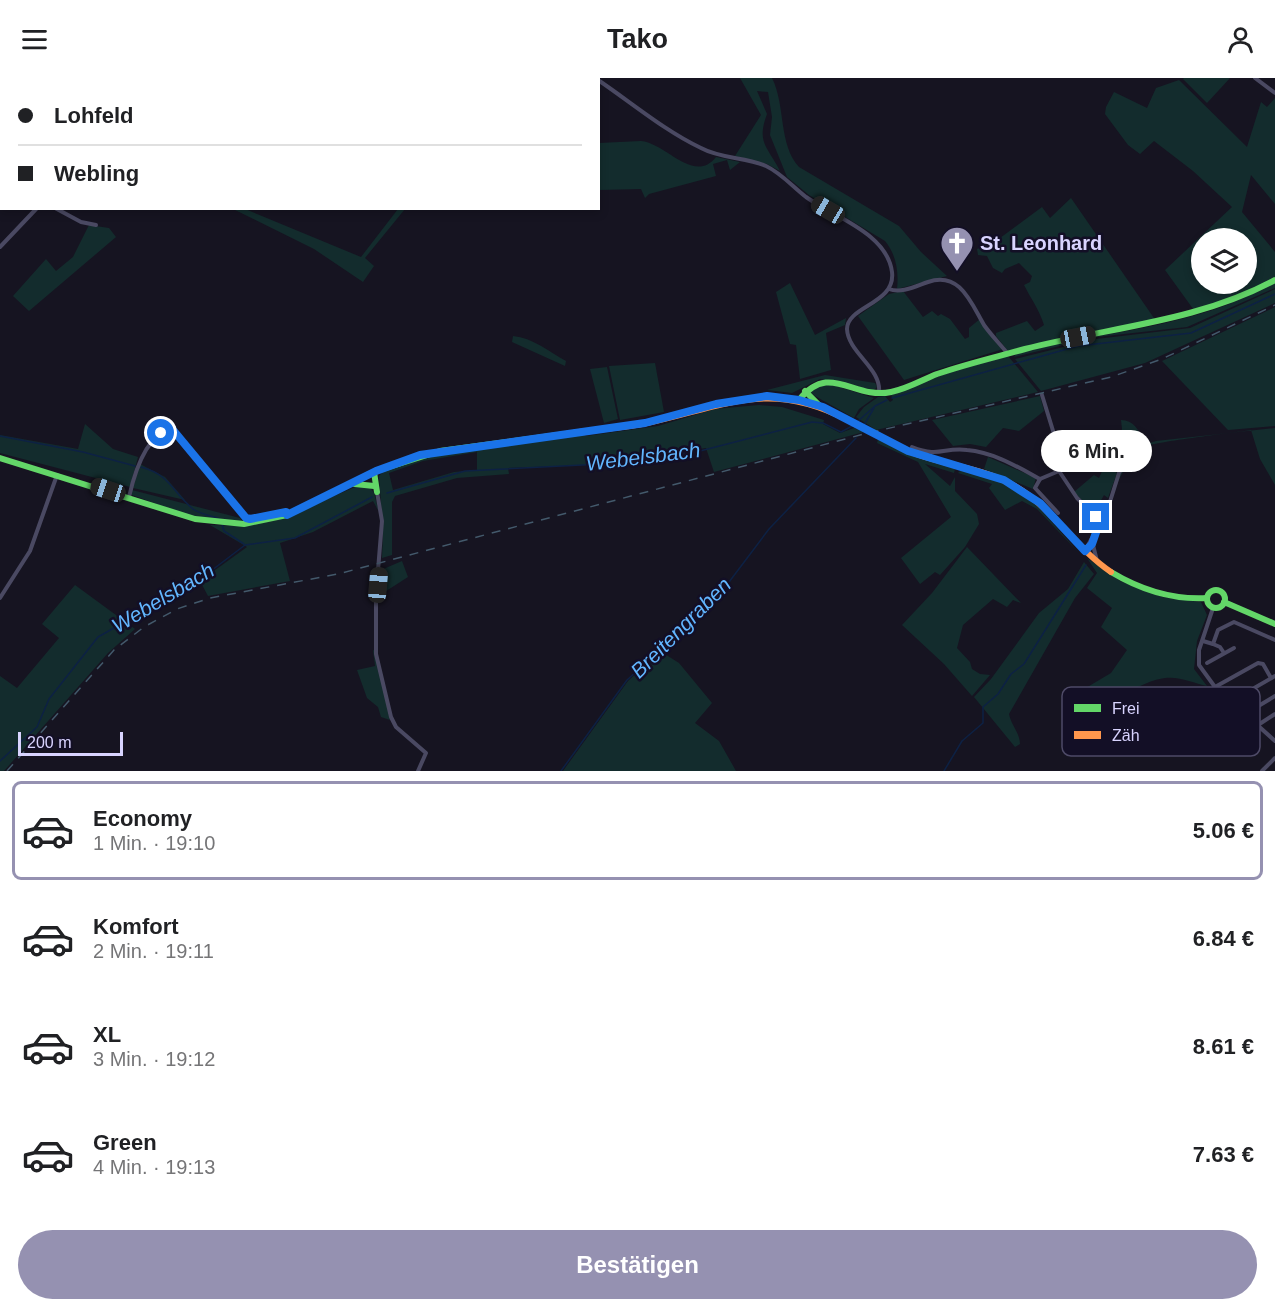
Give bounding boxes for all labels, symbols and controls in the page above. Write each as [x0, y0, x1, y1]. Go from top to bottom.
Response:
icon: menu [18, 23, 51, 56]
icon: person [1224, 23, 1257, 56]
text: Tako [607, 24, 668, 54]
text: Lohfeld [54, 103, 133, 128]
text: Webling [54, 161, 139, 186]
car [808, 193, 848, 227]
church icon: St. Leonhard [939, 225, 975, 272]
map controls [1191, 228, 1257, 294]
button: layers [1191, 228, 1257, 294]
place label: St. Leonhard [980, 232, 1102, 254]
car [1059, 325, 1097, 349]
route start [147, 419, 174, 446]
callout: 6 Min. [1040, 430, 1152, 472]
water label: Webelsbach [584, 438, 702, 475]
text: 6 Min. [1068, 440, 1125, 462]
car [88, 476, 128, 504]
route end [1082, 503, 1109, 530]
water label: Webelsbach [107, 558, 218, 637]
car [367, 566, 389, 604]
water label: Breitengraben [626, 573, 735, 682]
legend [1062, 687, 1260, 756]
text: Frei [1112, 700, 1140, 717]
text: Zäh [1112, 727, 1140, 744]
scale bar [18, 729, 123, 756]
text: 200 m [27, 734, 71, 751]
icon: car [21, 804, 75, 858]
text: Economy [93, 806, 192, 831]
text: 5.06 € [1193, 818, 1254, 843]
text: 1 Min. · 19:10 [93, 832, 215, 854]
icon: car [21, 912, 75, 966]
text: Komfort [93, 914, 179, 939]
text: 6.84 € [1193, 926, 1254, 951]
text: 2 Min. · 19:11 [93, 940, 214, 962]
icon: car [21, 1020, 75, 1074]
text: XL [93, 1022, 121, 1047]
text: 8.61 € [1193, 1034, 1254, 1059]
text: 3 Min. · 19:12 [93, 1048, 215, 1070]
icon: car [21, 1128, 75, 1182]
text: Green [93, 1130, 157, 1155]
text: 7.63 € [1193, 1142, 1254, 1167]
text: 4 Min. · 19:13 [93, 1156, 215, 1178]
button: Bestätigen [18, 1230, 1257, 1299]

